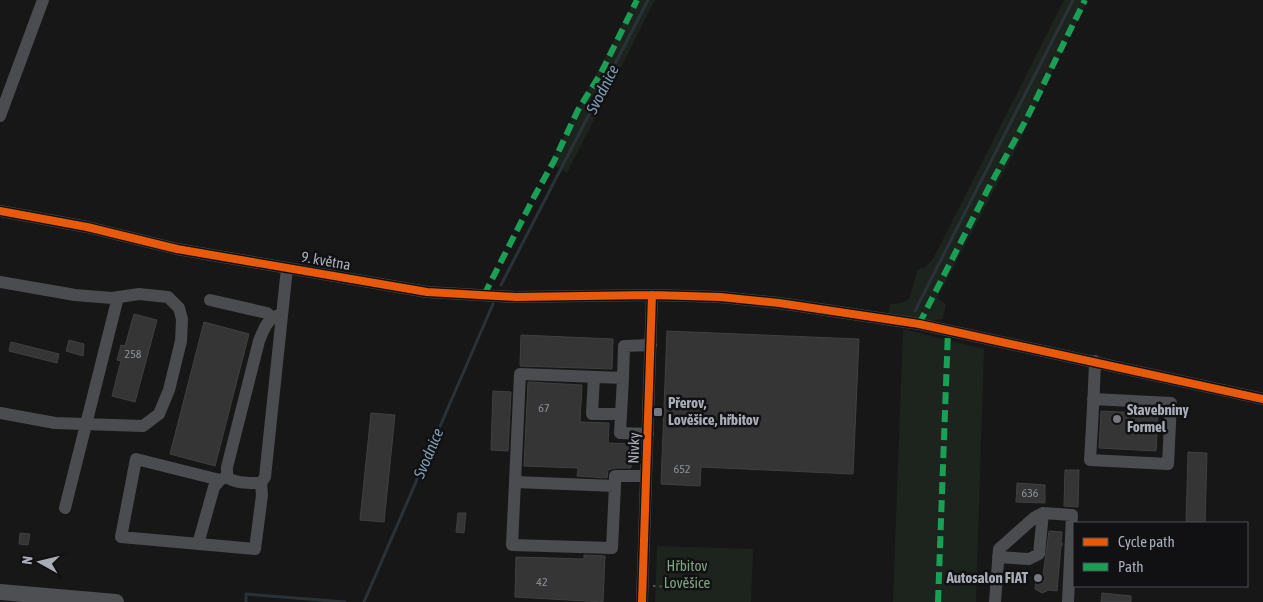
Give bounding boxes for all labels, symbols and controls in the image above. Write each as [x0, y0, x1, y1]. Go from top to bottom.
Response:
water label: Svodnice [582, 61, 622, 117]
street label: 9. května [300, 248, 352, 273]
house number: 258 [125, 347, 142, 361]
place label: Přerov, Lověšice, hřbitov [668, 394, 760, 428]
house number: 67 [538, 401, 550, 415]
place label: Stavebniny Formel [1127, 401, 1190, 435]
marker: Přerov, Lověšice, hřbitov [652, 406, 664, 418]
marker: Stavebniny Formel [1111, 413, 1123, 425]
water label: Svodnice [409, 425, 447, 482]
street label: Nivky [624, 432, 643, 464]
house number: 652 [674, 462, 690, 476]
house number: 636 [1022, 486, 1039, 500]
legend [1073, 522, 1248, 587]
text: Cycle path [1118, 533, 1175, 550]
north arrow [15, 537, 65, 587]
text: N [19, 555, 36, 565]
park label: Hřbitov Lověšice [664, 557, 711, 591]
text: Path [1118, 558, 1144, 575]
place label: Autosalon FIAT [946, 569, 1028, 586]
marker: Autosalon FIAT [1032, 572, 1044, 584]
house number: 42 [536, 575, 548, 589]

